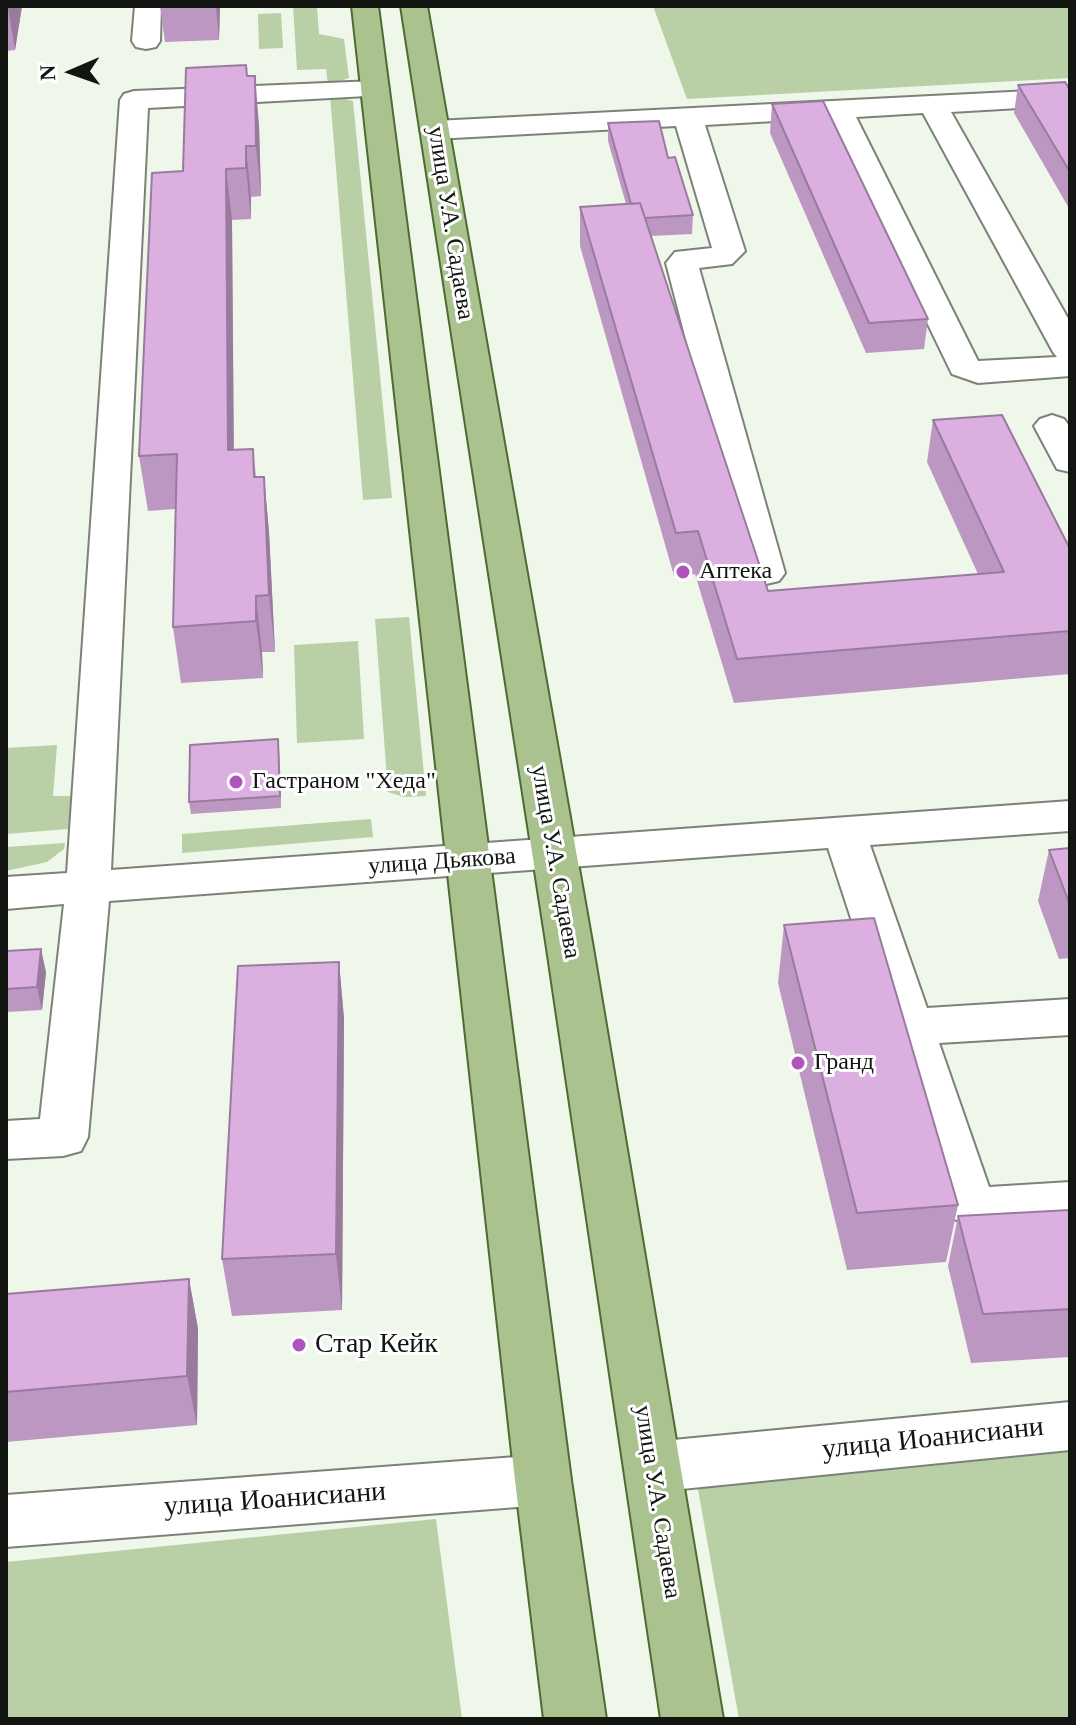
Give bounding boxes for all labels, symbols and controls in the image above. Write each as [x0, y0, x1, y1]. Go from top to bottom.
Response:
north arrow [32, 32, 112, 112]
text: N [35, 64, 60, 81]
street label: улица У.А. Садаева [420, 124, 480, 322]
place label: Аптека [699, 558, 772, 586]
marker: Аптека [674, 563, 692, 581]
street label: улица У.А. Садаева [524, 763, 586, 961]
place label: Гастраном "Хеда" [252, 768, 436, 796]
marker: Гастраном "Хеда" [227, 773, 245, 791]
street label: улица Дьякова [367, 842, 517, 882]
place label: Гранд [814, 1049, 874, 1077]
marker: Гранд [789, 1054, 807, 1072]
place label: Стар Кейк [315, 1328, 438, 1362]
marker: Стар Кейк [290, 1336, 308, 1354]
street label: улица У.А. Садаева [627, 1403, 687, 1601]
street label: улица Иоанисиани [821, 1411, 1045, 1467]
street label: улица Иоанисиани [163, 1475, 387, 1525]

